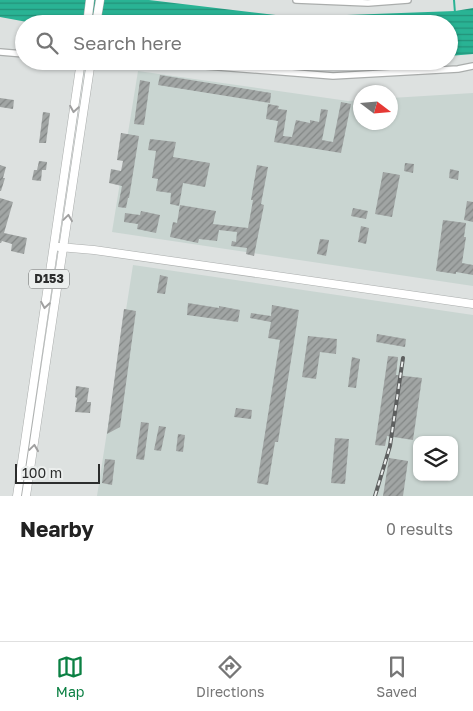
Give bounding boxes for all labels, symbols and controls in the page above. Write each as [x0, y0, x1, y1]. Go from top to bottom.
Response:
search box [15, 15, 458, 70]
icon: search [33, 29, 61, 57]
text: Search here [73, 31, 182, 54]
north arrow [353, 85, 398, 130]
one-way arrow [69, 106, 80, 114]
one-way arrow [62, 213, 72, 222]
road number: D153 [29, 270, 69, 288]
one-way arrow [40, 301, 51, 309]
map controls [413, 436, 458, 481]
button: layers [413, 436, 458, 481]
one-way arrow [28, 443, 38, 452]
scale bar [15, 461, 100, 484]
text: 100 m [22, 464, 62, 481]
text: Nearby [20, 516, 94, 542]
text: 0 results [386, 519, 453, 539]
tab: Map [56, 653, 84, 700]
tab: Directions [196, 653, 265, 700]
tab: Saved [376, 653, 417, 700]

